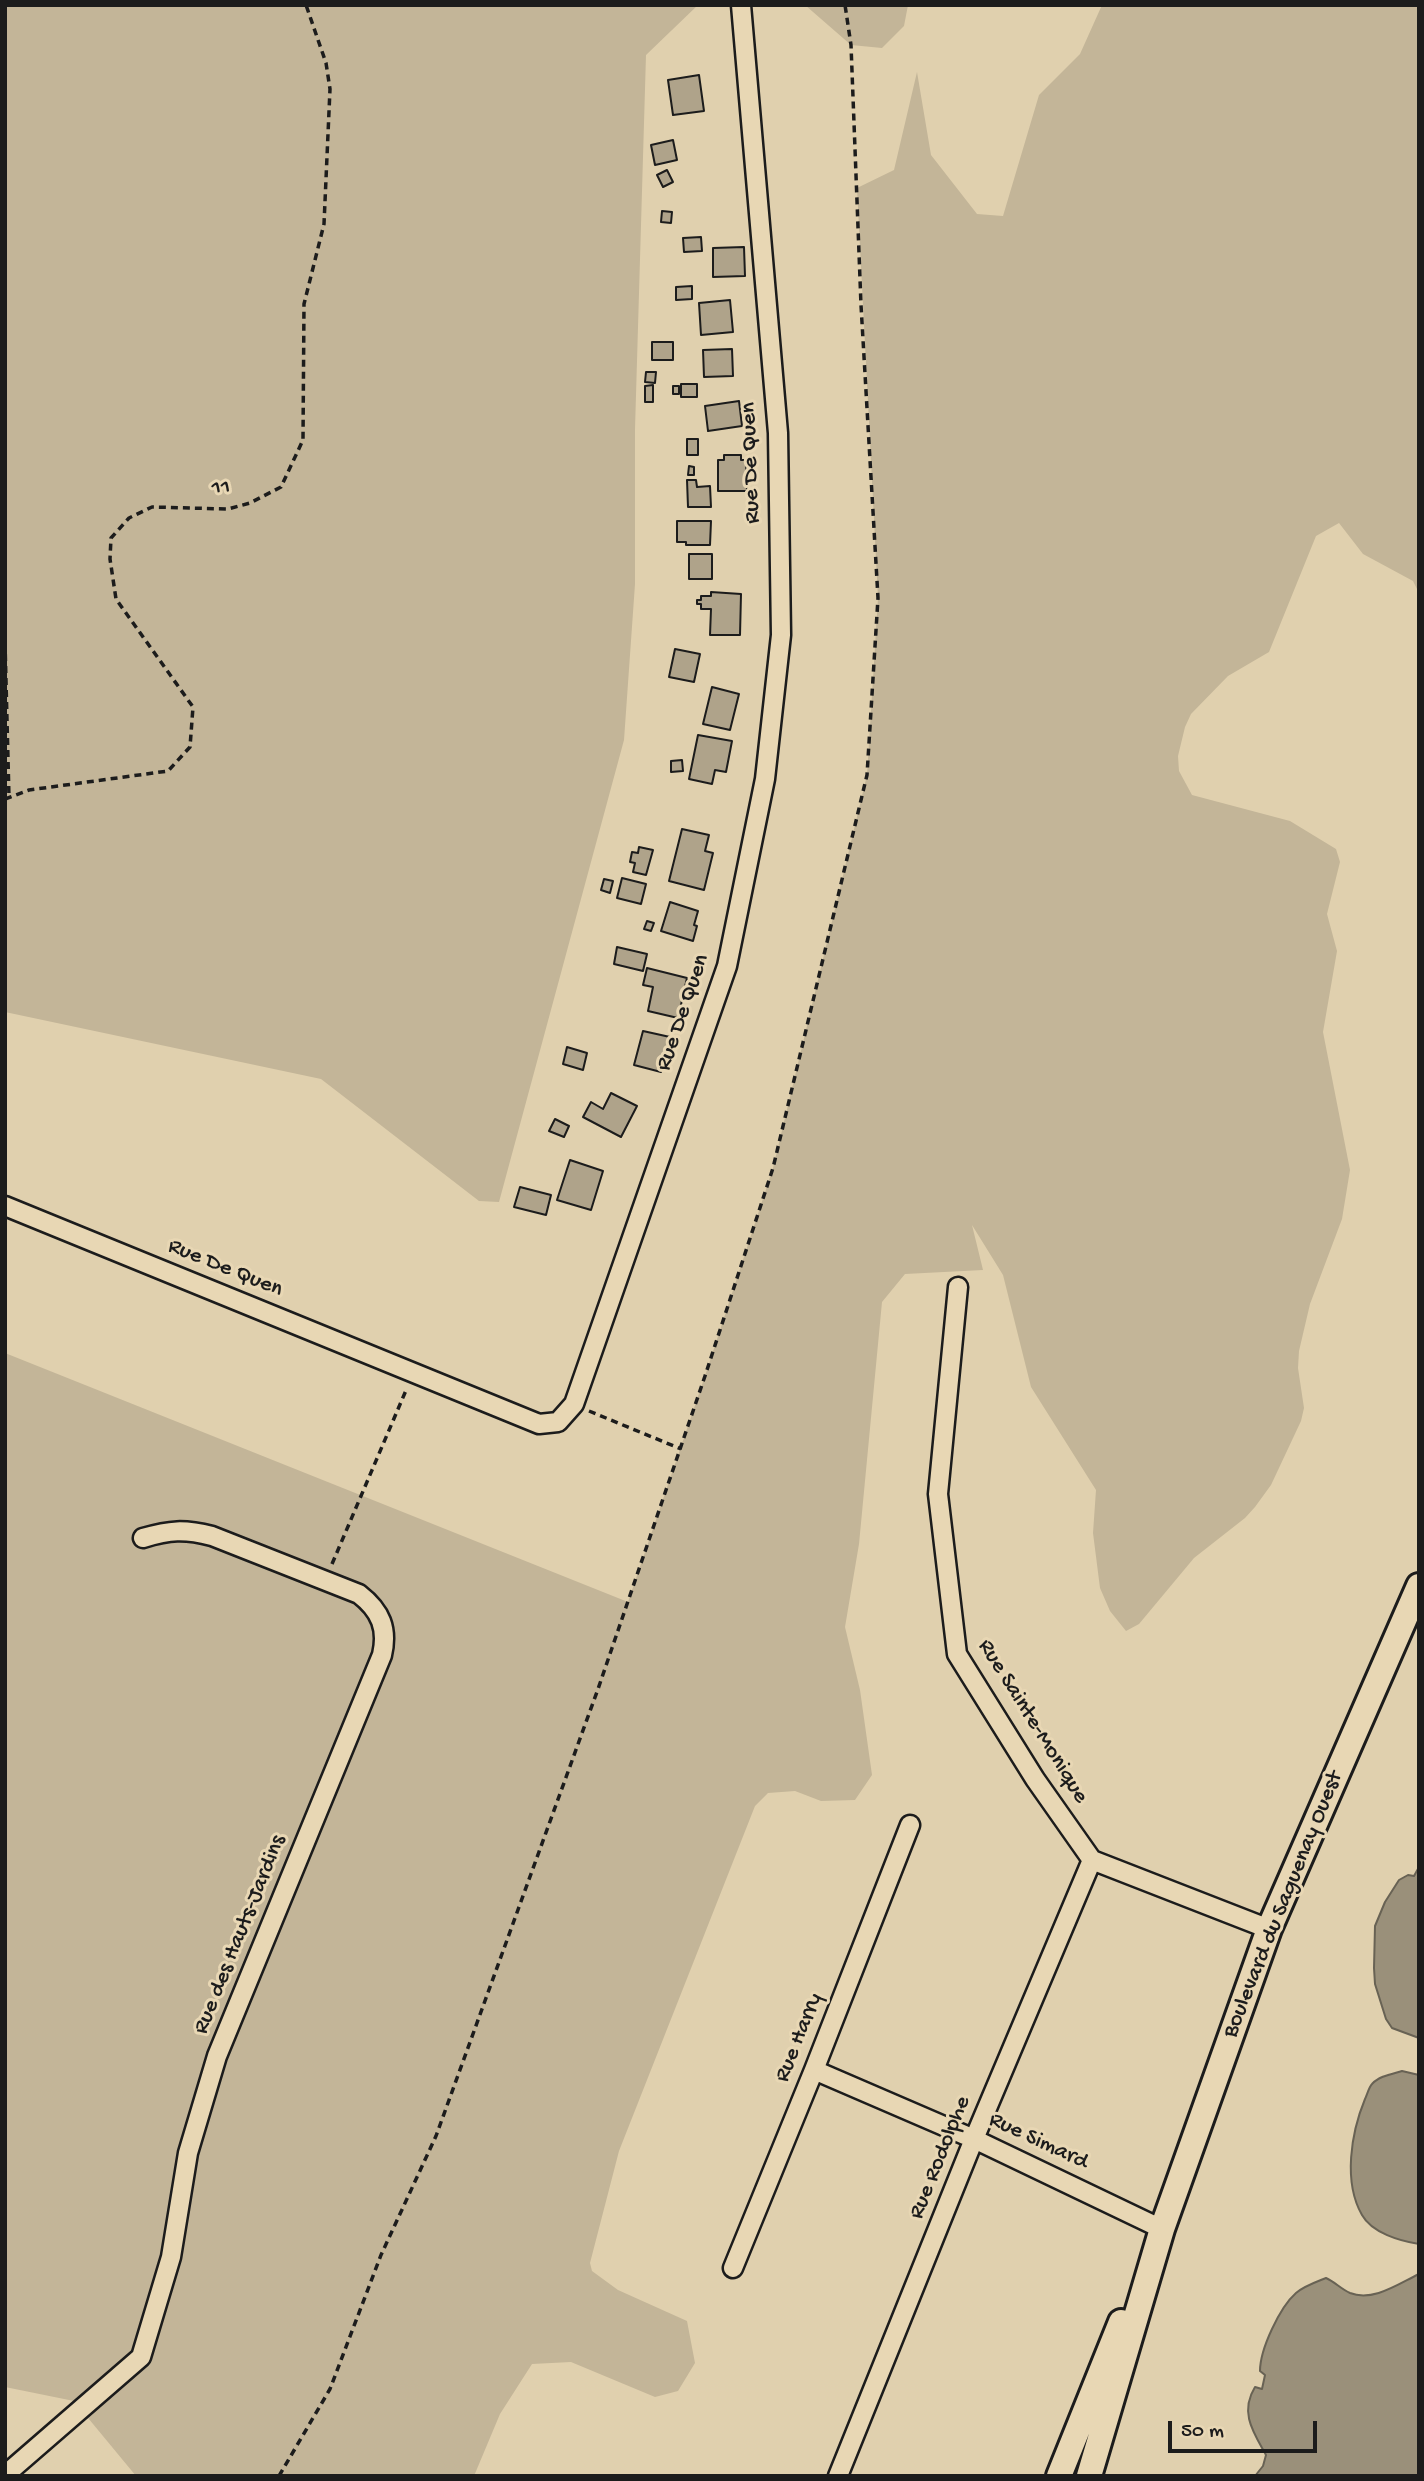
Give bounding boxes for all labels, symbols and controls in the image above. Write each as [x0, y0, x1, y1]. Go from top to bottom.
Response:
street label: Rue De Quen [736, 402, 768, 524]
street label: 11 [211, 475, 231, 503]
street label: Rue De Quen [651, 951, 717, 1075]
street label: Rue De Quen [163, 1233, 287, 1305]
street label: Rue Sainte-Monique [970, 1635, 1094, 1809]
street label: Boulevard du Saguenay Ouest [1218, 1768, 1350, 2042]
street label: Rue des Hauts-Jardins [188, 1831, 294, 2039]
street label: Rue Harry [770, 1989, 830, 2087]
street label: Rue Rodolphe [904, 2092, 978, 2224]
street label: Rue Simard [984, 2107, 1092, 2177]
scale bar [1172, 2408, 1321, 2452]
text: 50 m [1181, 2420, 1224, 2445]

